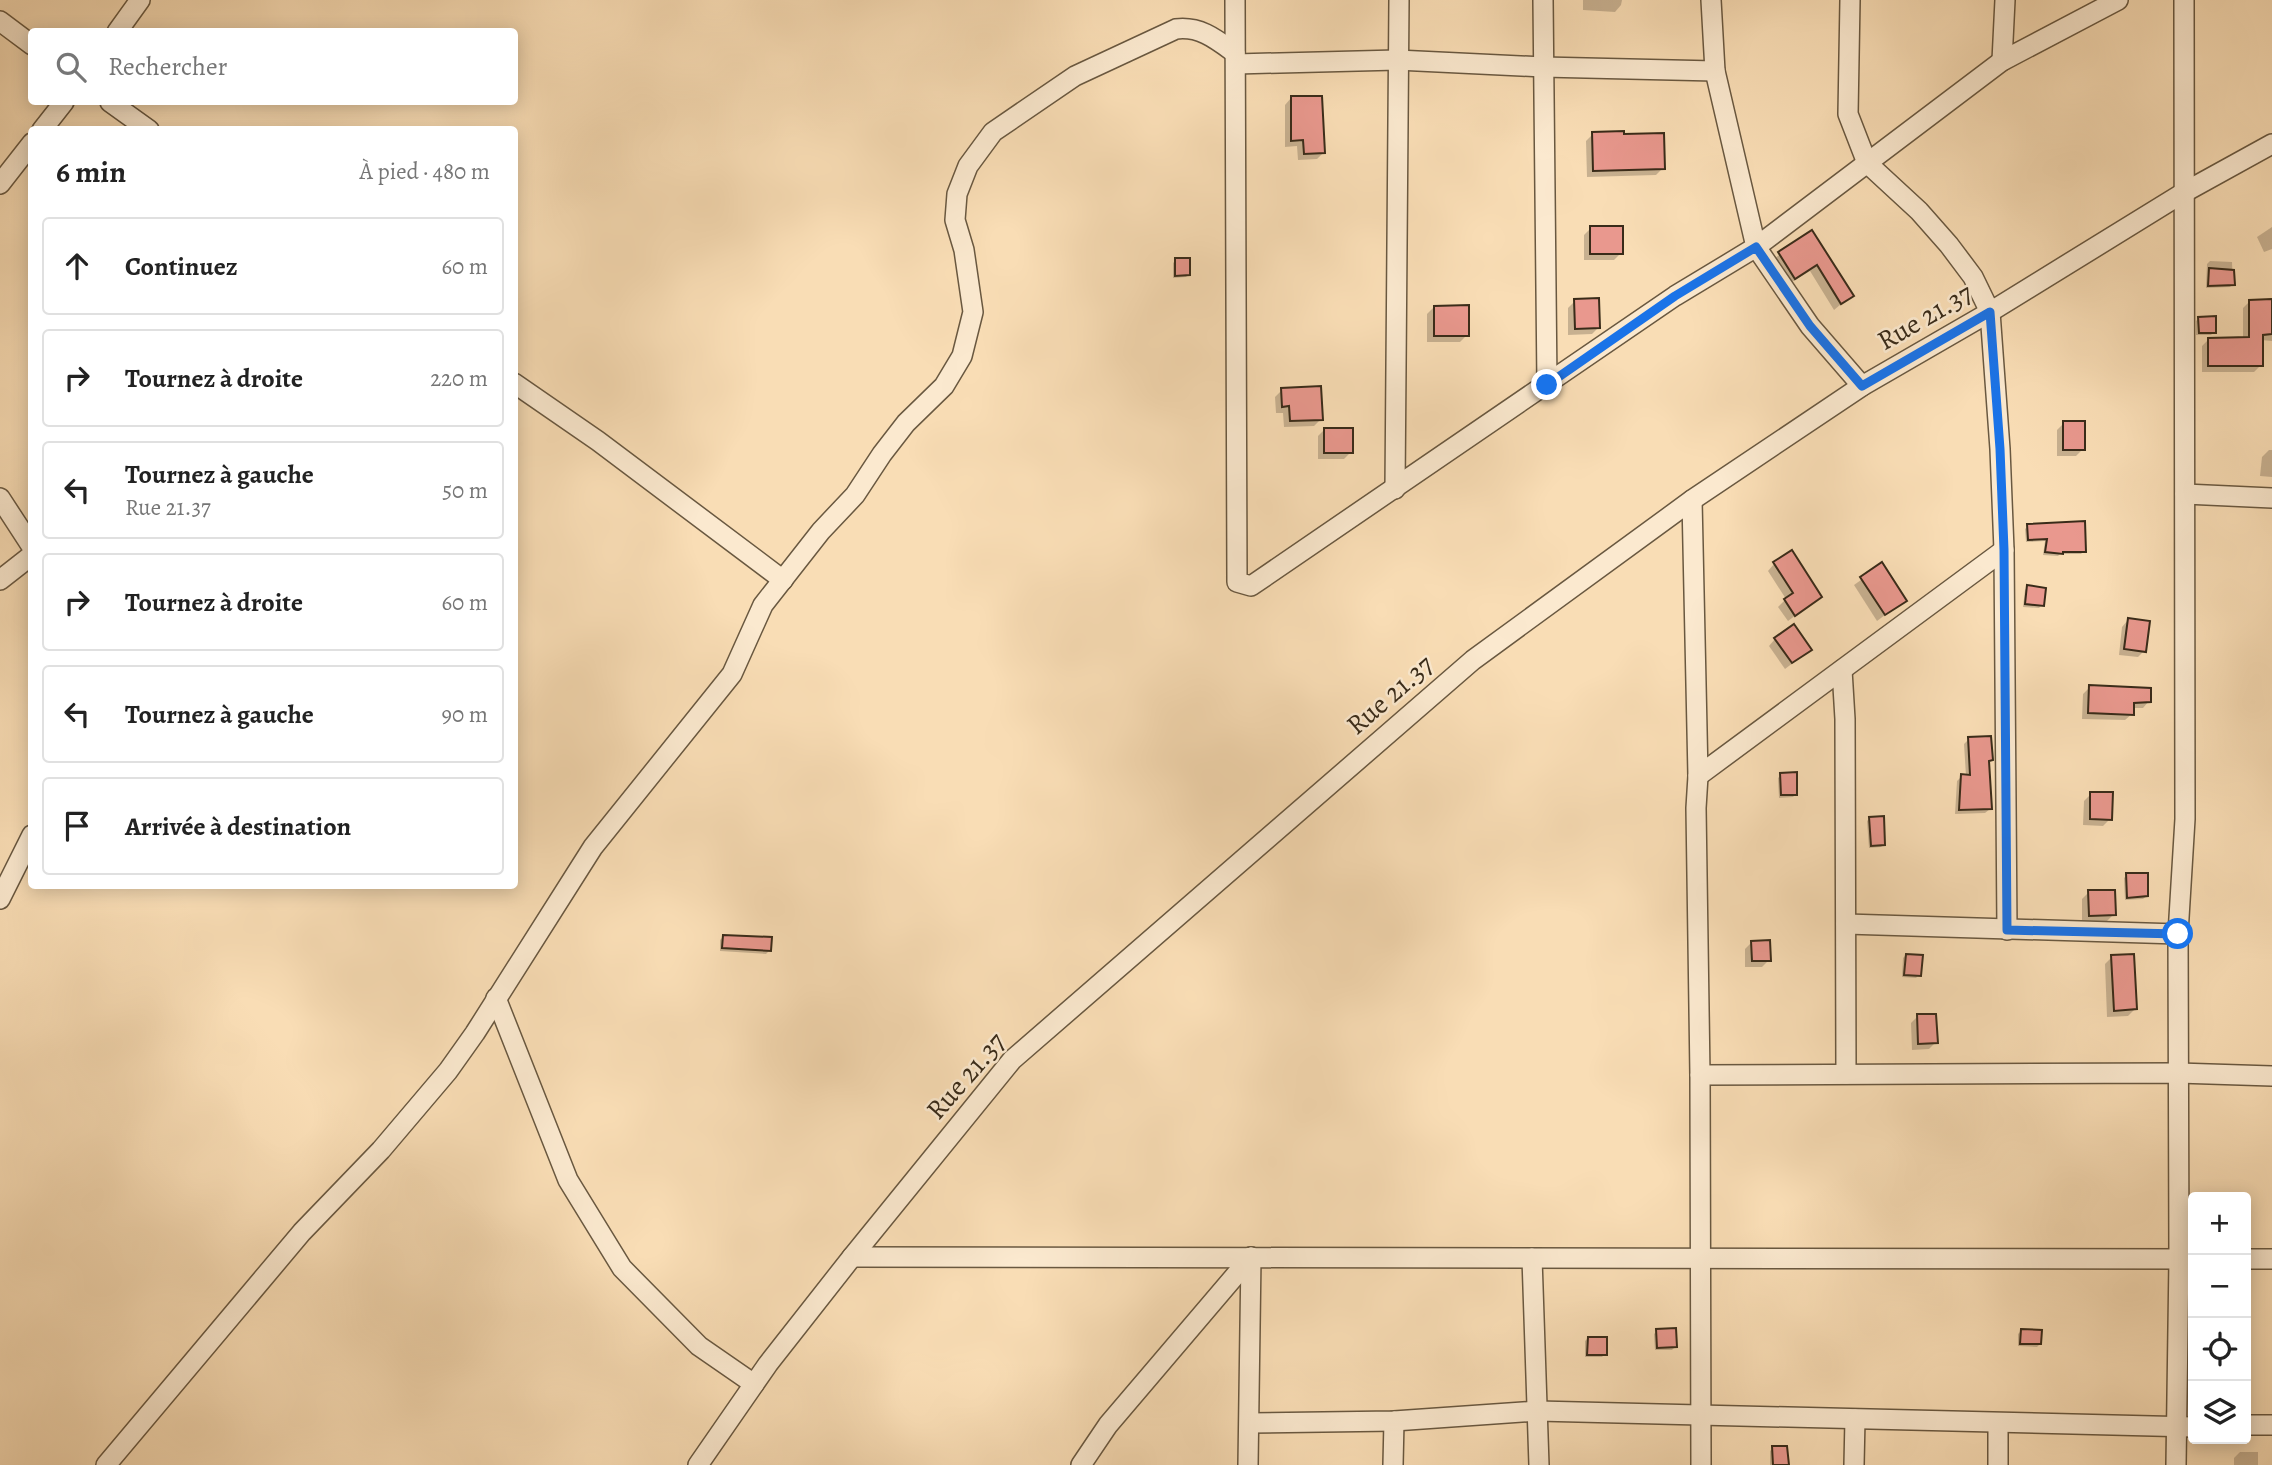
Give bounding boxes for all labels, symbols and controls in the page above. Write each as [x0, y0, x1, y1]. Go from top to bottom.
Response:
search box [28, 28, 518, 105]
icon: search [52, 48, 90, 86]
text: Rechercher [108, 49, 228, 84]
text: 6 min [56, 152, 126, 192]
text: À pied · 480 m [360, 156, 490, 187]
icon: ahead [58, 247, 96, 285]
text: Continuez [125, 249, 238, 284]
text: 60 m [441, 251, 488, 282]
street label: Rue 21.37 [1870, 274, 1980, 360]
icon: right [58, 359, 96, 397]
text: Tournez à droite [125, 361, 303, 396]
text: 220 m [430, 363, 488, 394]
route end [1531, 369, 1562, 400]
text: Tournez à gauche [125, 457, 314, 492]
icon: left [58, 471, 96, 509]
text: 50 m [442, 475, 488, 506]
text: Rue 21.37 [125, 492, 211, 523]
icon: right [58, 583, 96, 621]
text: Tournez à droite [125, 585, 303, 620]
text: 60 m [441, 587, 488, 618]
street label: Rue 21.37 [1338, 646, 1442, 744]
icon: left [58, 695, 96, 733]
text: Tournez à gauche [125, 697, 314, 732]
text: 90 m [442, 699, 488, 730]
icon: arrive [58, 807, 96, 845]
text: Arrivée à destination [125, 809, 351, 844]
route start [2162, 918, 2193, 949]
street label: Rue 21.37 [917, 1024, 1015, 1128]
map controls [2188, 1192, 2251, 1444]
button: + [2188, 1192, 2251, 1255]
button: − [2188, 1255, 2251, 1318]
button: locate [2188, 1318, 2251, 1381]
button: layers [2188, 1381, 2251, 1444]

